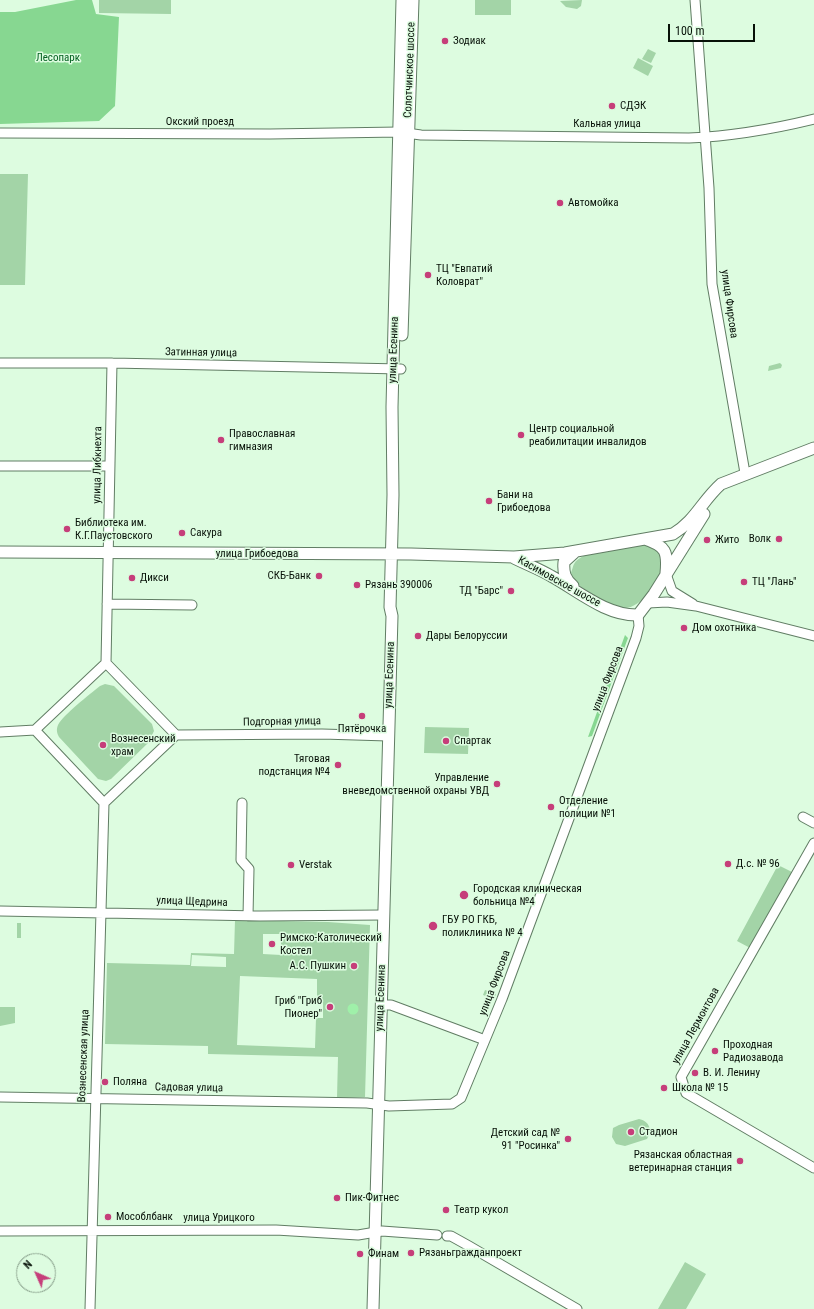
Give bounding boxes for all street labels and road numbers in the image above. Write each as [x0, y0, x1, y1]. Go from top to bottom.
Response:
street label: Солотчинское шоссе [402, 22, 418, 118]
street label: Окский проезд [166, 115, 234, 129]
street label: Кальная улица [573, 117, 641, 131]
street label: улица Фирсова [718, 269, 740, 339]
street label: улица Есенина [386, 316, 402, 384]
street label: Затинная улица [165, 346, 237, 360]
street label: улица Либкнехта [91, 426, 105, 504]
street label: улица Грибоедова [216, 547, 298, 561]
street label: Касимовское шоссе [515, 554, 603, 610]
street label: улица Есенина [382, 641, 398, 709]
street label: улица Фирсова [589, 644, 627, 714]
street label: Подгорная улица [243, 715, 321, 729]
street label: улица Щедрина [156, 894, 228, 910]
street label: улица Фирсова [476, 948, 514, 1018]
street label: улица Есенина [373, 964, 389, 1032]
street label: улица Лермонтова [670, 985, 722, 1067]
street label: Вознесенская улица [76, 1009, 92, 1103]
street label: Садовая улица [155, 1081, 223, 1095]
street label: улица Урицкого [183, 1211, 255, 1225]

